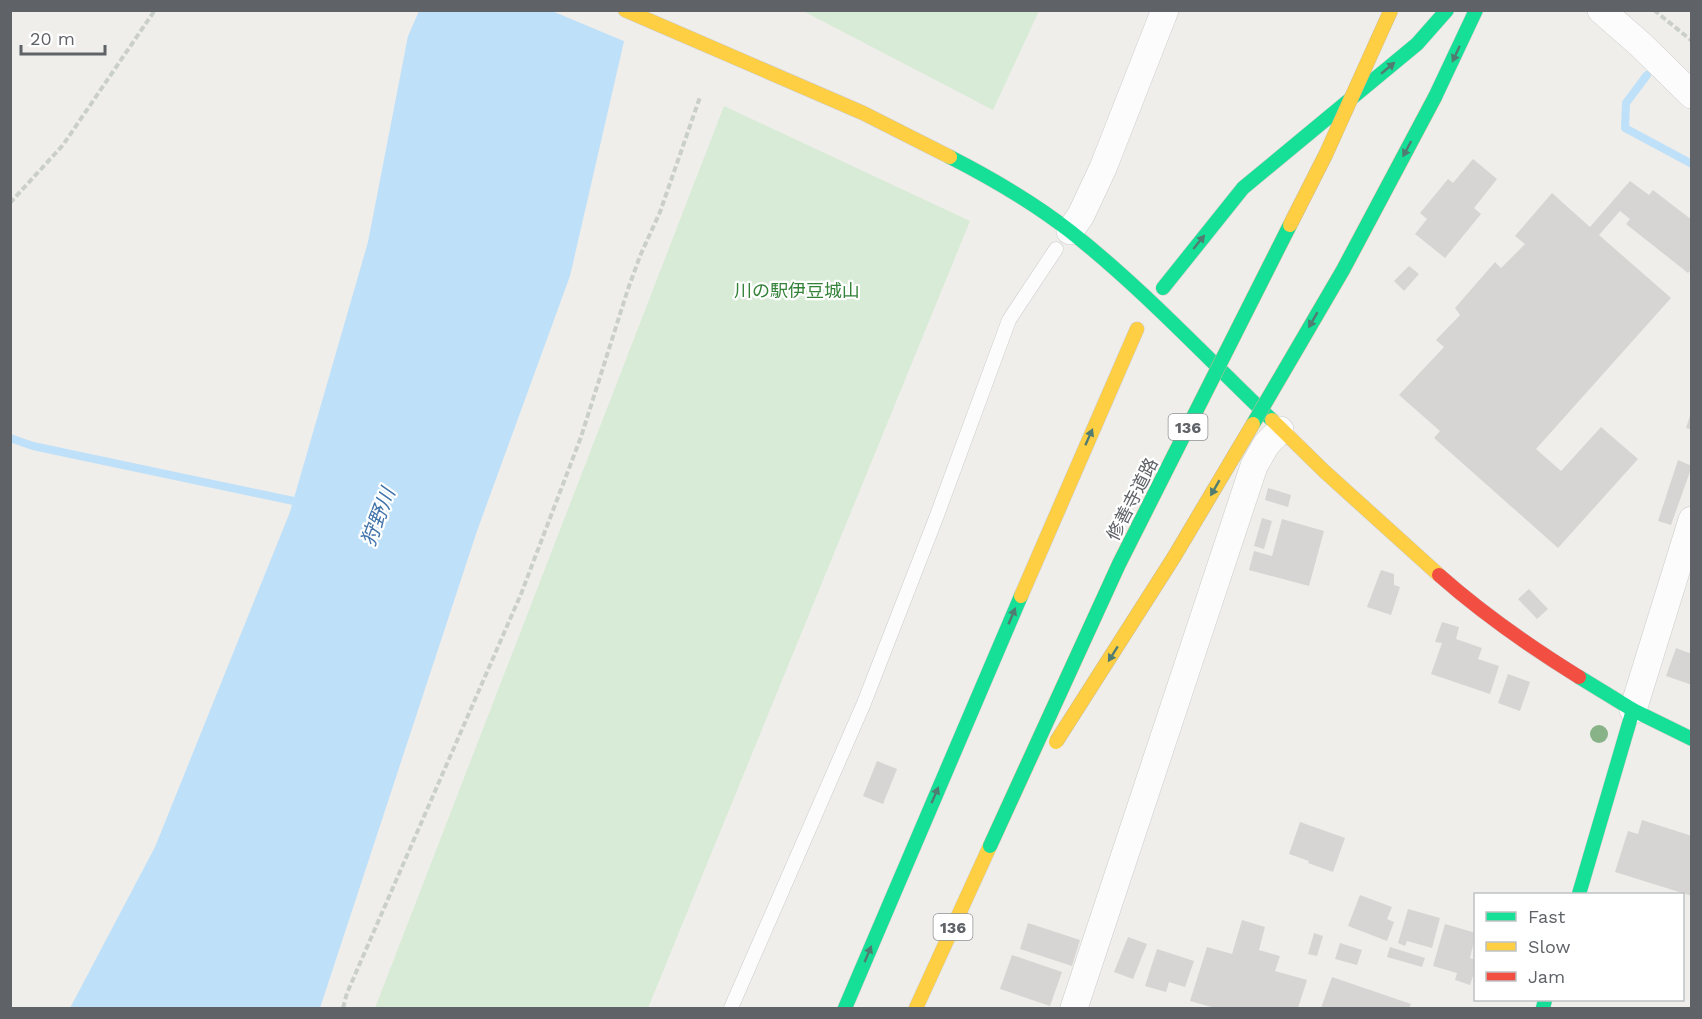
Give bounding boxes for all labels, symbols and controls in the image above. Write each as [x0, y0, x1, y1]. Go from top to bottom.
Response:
scale bar [21, 18, 105, 56]
text: 20 m [30, 28, 75, 49]
one-way arrow [1451, 45, 1460, 62]
one-way arrow [1380, 62, 1395, 75]
one-way arrow [1403, 140, 1413, 158]
one-way arrow [1193, 234, 1206, 250]
park label: 川の駅伊豆城山 [734, 280, 860, 301]
one-way arrow [1308, 312, 1319, 328]
road number: 136 [1168, 414, 1208, 440]
one-way arrow [1084, 428, 1094, 446]
street label: 修善寺道路 [1102, 454, 1162, 544]
one-way arrow [1209, 480, 1220, 496]
water label: 狩野川 [356, 483, 401, 549]
one-way arrow [1007, 608, 1016, 625]
one-way arrow [1107, 646, 1118, 662]
one-way arrow [930, 786, 940, 804]
legend [1474, 893, 1684, 1001]
text: Fast [1528, 906, 1566, 927]
road number: 136 [934, 914, 972, 940]
text: Slow [1528, 936, 1571, 957]
one-way arrow [863, 945, 873, 963]
text: Jam [1528, 966, 1565, 987]

